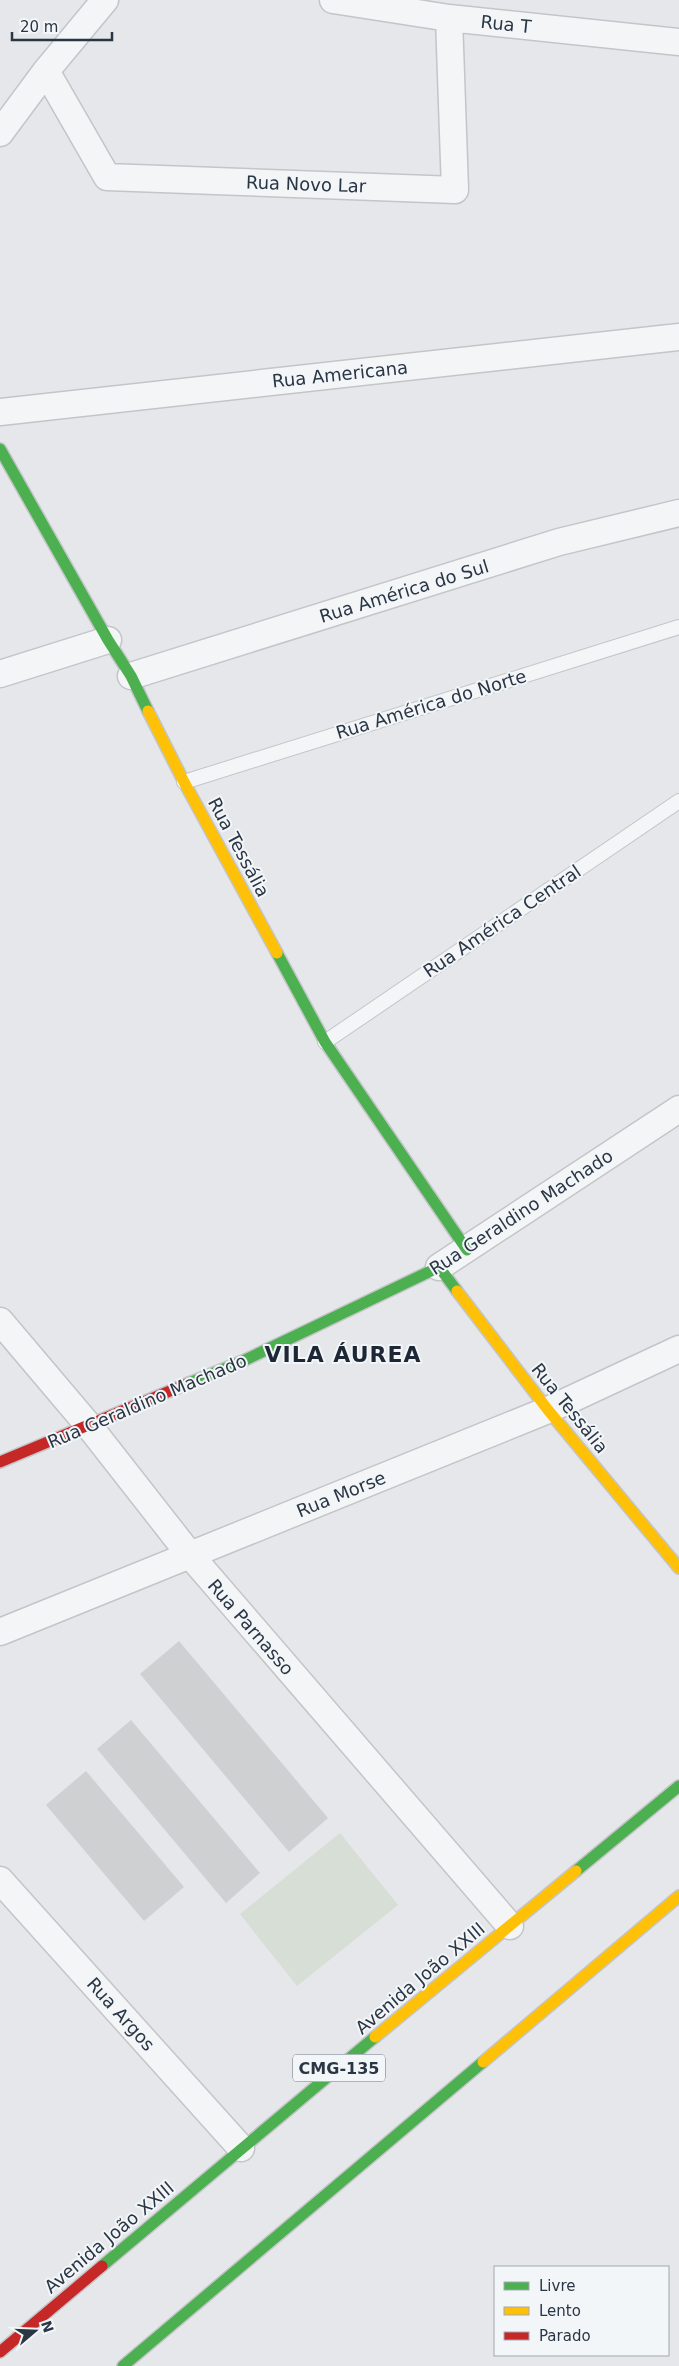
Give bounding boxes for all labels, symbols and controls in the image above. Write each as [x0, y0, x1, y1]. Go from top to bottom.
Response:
scale bar [12, 10, 112, 42]
street label: Rua T [480, 11, 533, 37]
text: 20 m [20, 18, 58, 36]
street label: Rua Novo Lar [246, 171, 367, 197]
street label: Rua Americana [271, 356, 409, 392]
street label: Rua América do Sul [317, 555, 491, 627]
street label: Rua América do Norte [333, 665, 529, 743]
street label: Rua Tessália [204, 794, 274, 900]
street label: Rua América Central [419, 860, 585, 982]
street label: Rua Geraldino Machado [425, 1145, 617, 1279]
district label: VILA ÁUREA [264, 1342, 422, 1367]
street label: Rua Geraldino Machado [44, 1349, 250, 1453]
street label: Rua Tessália [527, 1359, 613, 1457]
street label: Rua Morse [293, 1467, 389, 1521]
street label: Rua Parnasso [204, 1575, 298, 1679]
street label: Avenida João XXIII [351, 1918, 489, 2038]
street label: Rua Argos [83, 1973, 159, 2055]
road number: CMG-135 [293, 2054, 385, 2082]
street label: Avenida João XXIII [40, 2177, 178, 2297]
legend [494, 2266, 669, 2356]
text: Livre [539, 2277, 575, 2295]
text: Lento [539, 2302, 581, 2320]
north arrow [10, 2306, 60, 2356]
text: N [38, 2319, 57, 2335]
text: Parado [539, 2327, 591, 2345]

